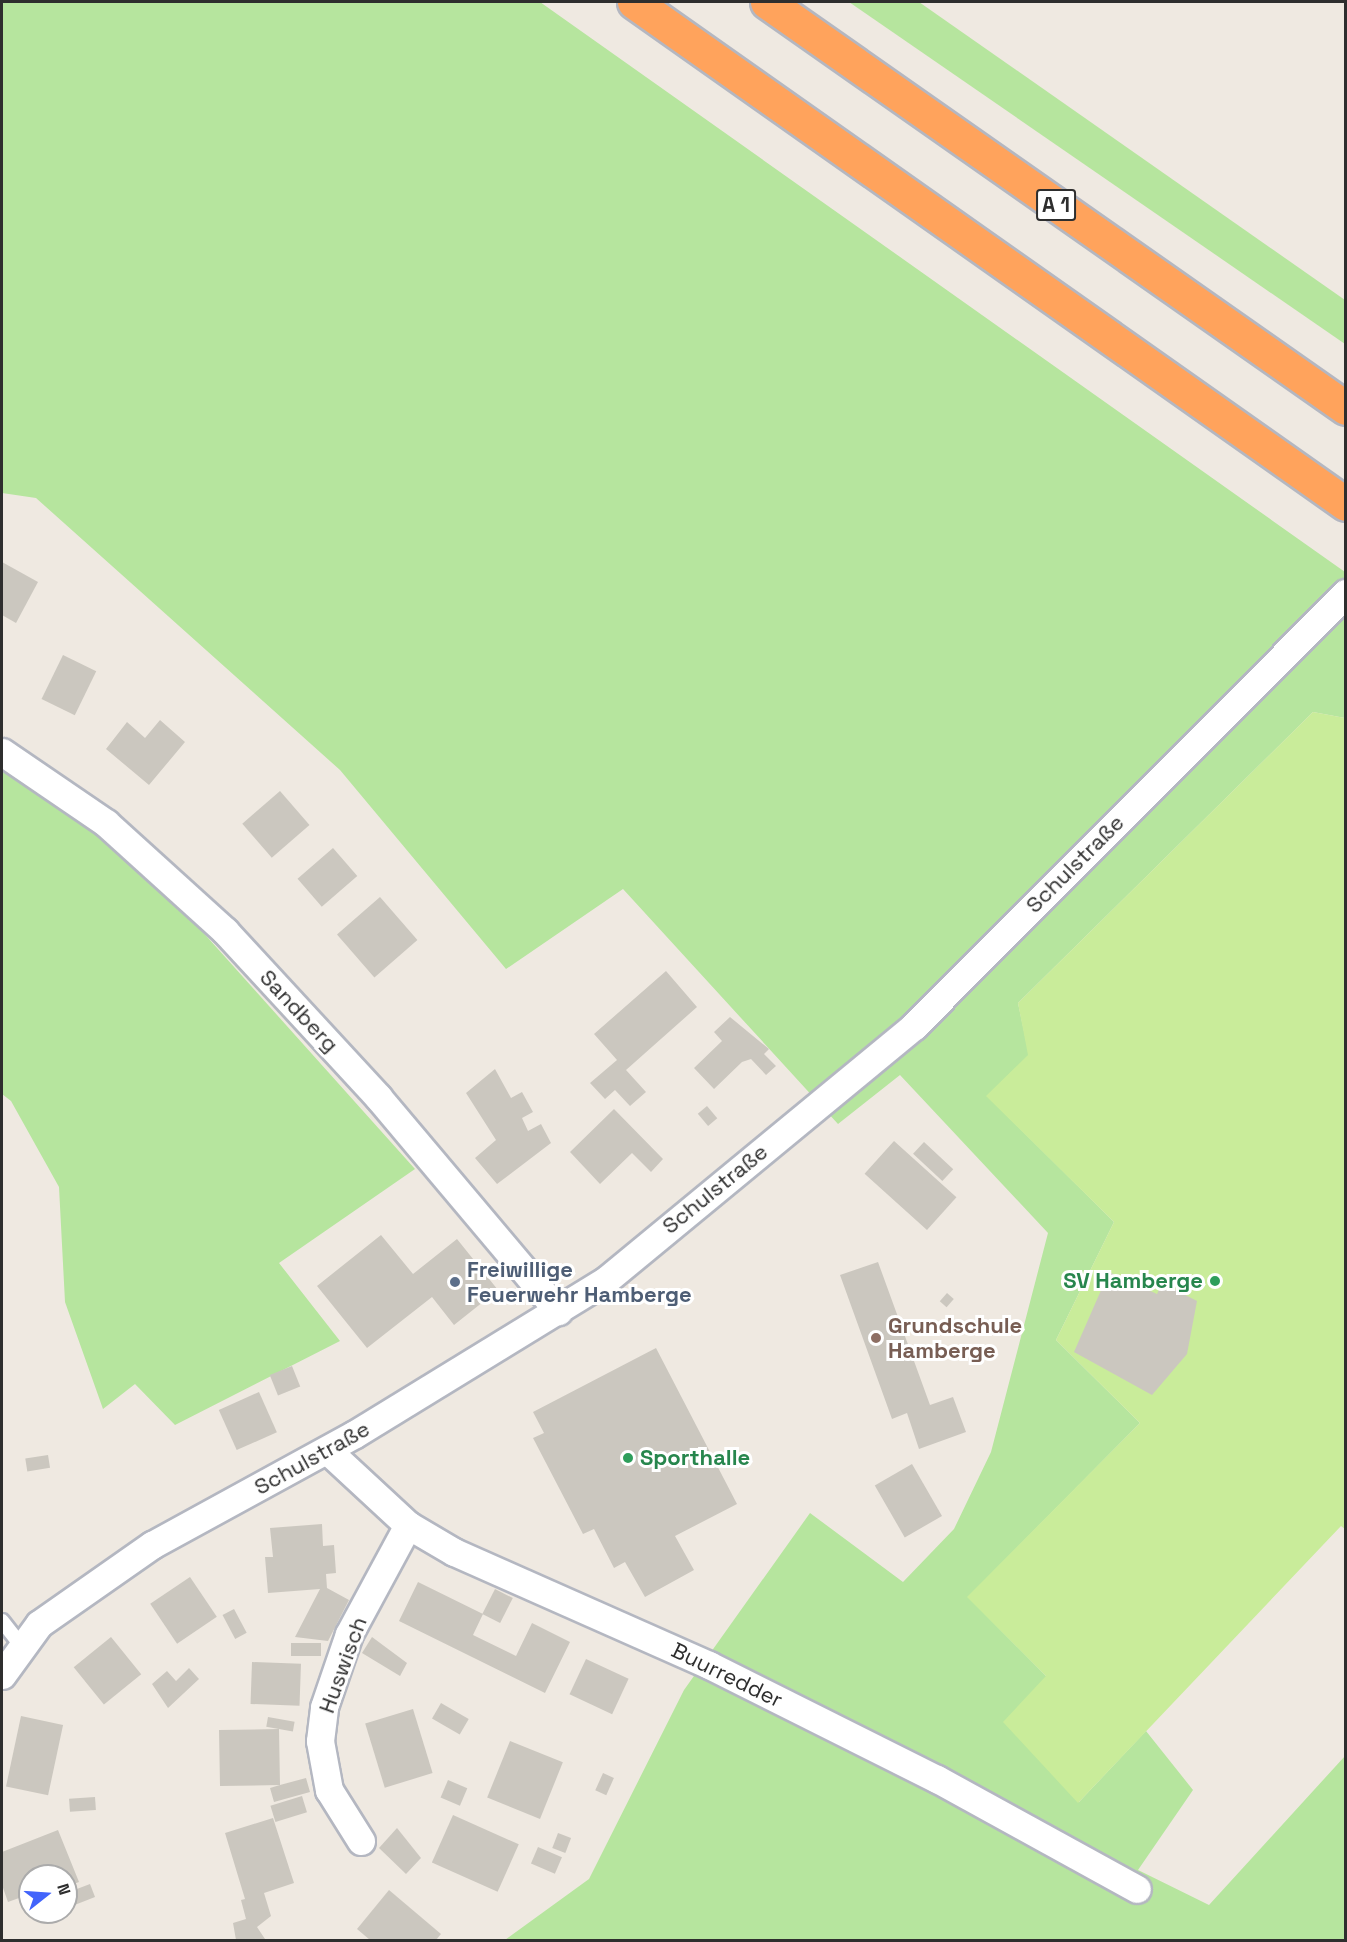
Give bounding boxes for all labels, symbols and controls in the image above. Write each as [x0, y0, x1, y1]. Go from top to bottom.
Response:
road number: A 1 [1035, 187, 1077, 223]
street label: Schulstraße [1021, 810, 1129, 918]
street label: Sandberg [254, 964, 344, 1058]
street label: Schulstraße [657, 1139, 773, 1239]
place label: Freiwillige Feuerwehr Hamberge [467, 1256, 692, 1308]
place label: SV Hamberge [1063, 1268, 1203, 1294]
marker: SV Hamberge [1208, 1274, 1222, 1288]
marker: Freiwillige Feuerwehr Hamberge [448, 1275, 462, 1289]
place label: Grundschule Hamberge [888, 1312, 1022, 1364]
marker: Grundschule Hamberge [869, 1331, 883, 1345]
street label: Schulstraße [250, 1416, 374, 1500]
place label: Sporthalle [640, 1445, 750, 1471]
marker: Sporthalle [621, 1451, 635, 1465]
street label: Huswisch [313, 1613, 373, 1717]
street label: Buurredder [667, 1637, 787, 1713]
north arrow [18, 1864, 78, 1924]
text: N [52, 1881, 75, 1897]

